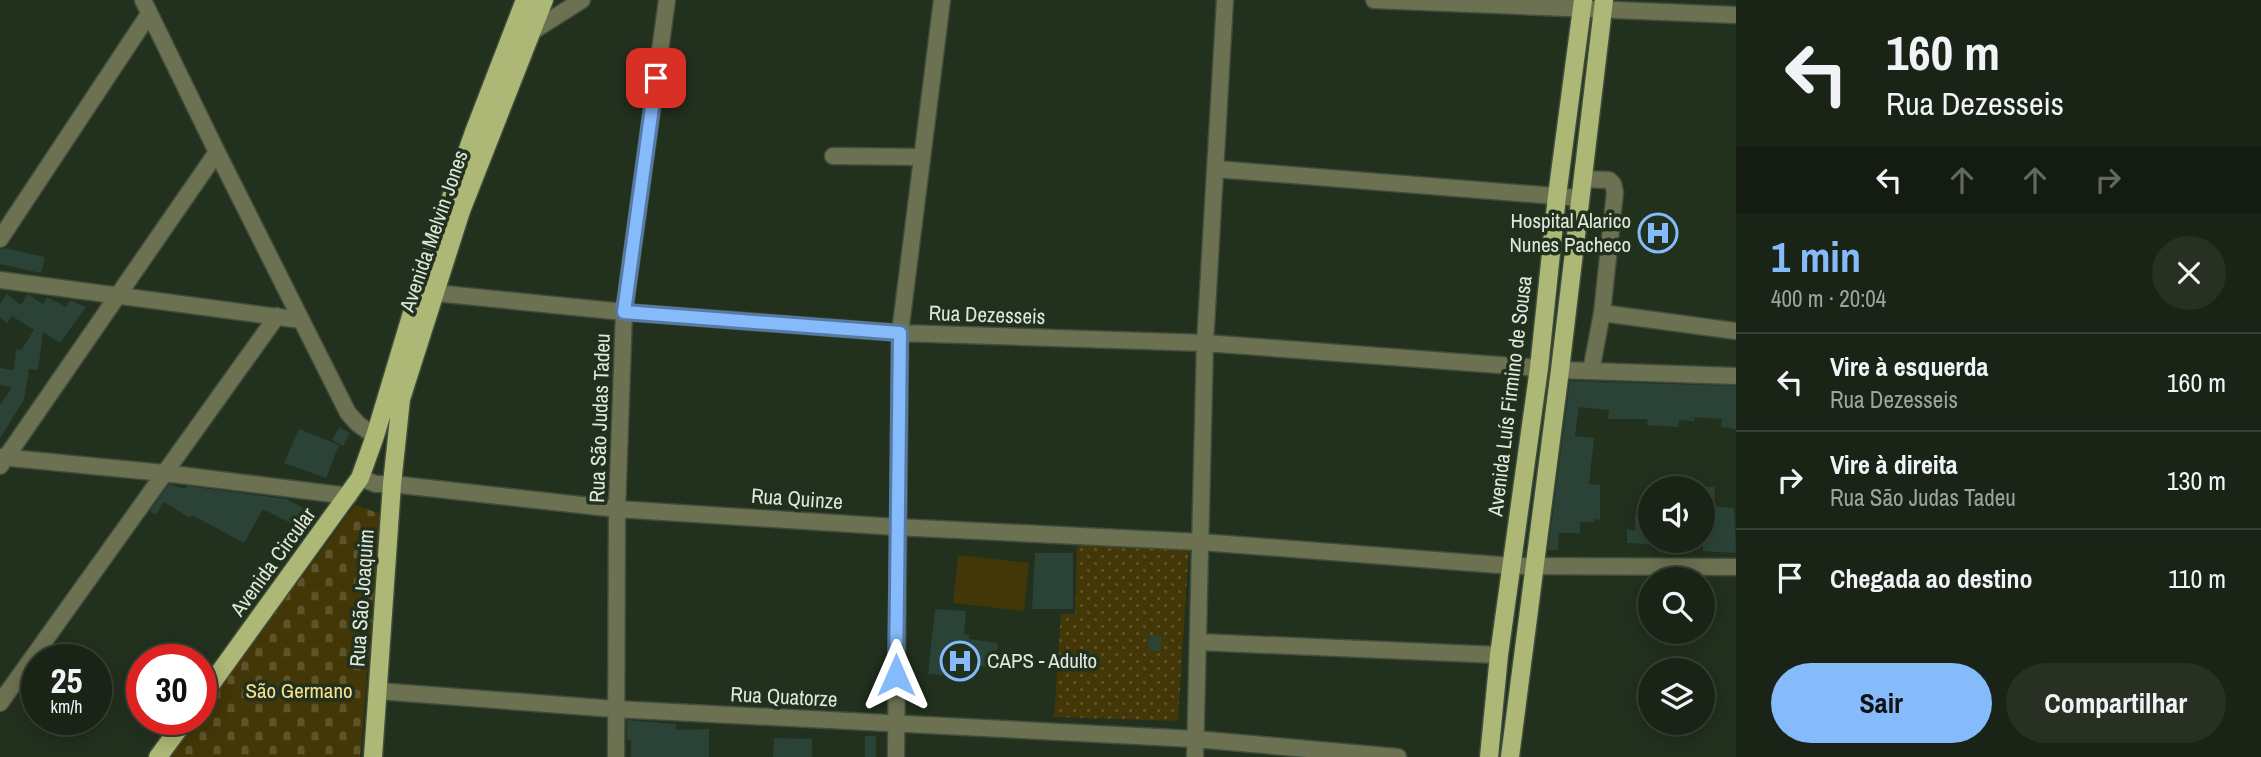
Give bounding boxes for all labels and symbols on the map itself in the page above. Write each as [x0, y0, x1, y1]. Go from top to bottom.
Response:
pin [626, 48, 686, 108]
street label: Avenida Melvin Jones [392, 146, 475, 316]
place label: Hospital Alarico Nunes Pacheco [1509, 206, 1631, 259]
hospital icon: Hospital Alarico Nunes Pacheco [1637, 212, 1679, 254]
street label: Avenida Luís Firmino de Sousa [1480, 274, 1539, 519]
street label: Rua Dezesseis [928, 298, 1046, 331]
street label: Rua São Judas Tadeu [582, 333, 617, 503]
street label: Rua Quinze [750, 481, 844, 516]
street label: Avenida Circular [223, 501, 322, 623]
street label: Rua São Joaquim [342, 528, 381, 668]
position arrow [859, 638, 933, 712]
hospital icon: CAPS - Adulto [939, 640, 981, 682]
speed limit sign: 30 [126, 644, 217, 735]
place label: CAPS - Adulto [987, 646, 1097, 675]
park label: São Germano [245, 676, 353, 705]
street label: Rua Quatorze [730, 679, 838, 714]

